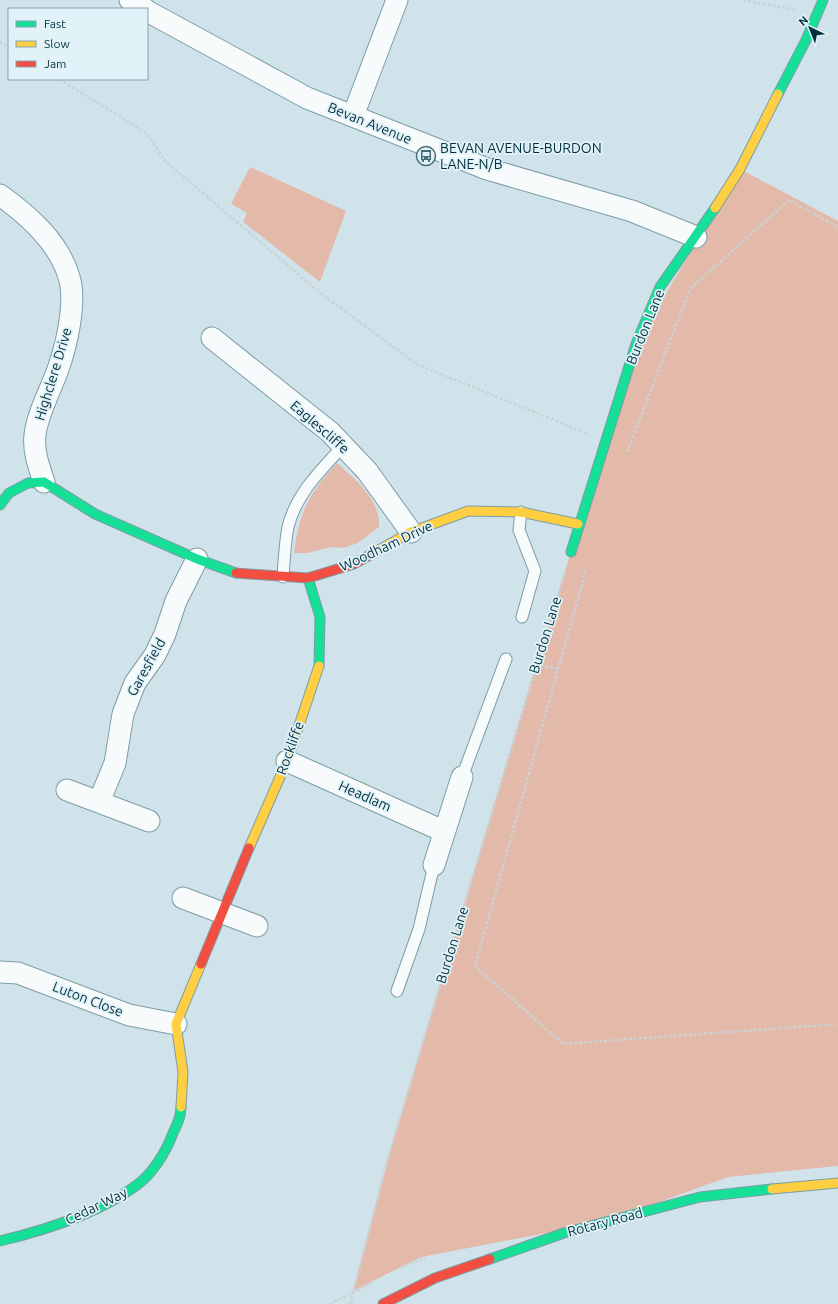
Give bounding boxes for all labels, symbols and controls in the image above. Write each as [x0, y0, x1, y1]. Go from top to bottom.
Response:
legend [8, 8, 148, 80]
north arrow [790, 8, 830, 48]
text: N [796, 13, 810, 28]
text: Fast [44, 17, 66, 30]
text: Slow [44, 37, 70, 50]
text: Jam [44, 57, 66, 70]
street label: Bevan Avenue [326, 99, 414, 147]
place label: BEVAN AVENUE-BURDON LANE-N/B [440, 140, 602, 172]
bus stop icon: BEVAN AVENUE-BURDON LANE-N/B [415, 145, 437, 167]
street label: Burdon Lane [623, 287, 667, 367]
street label: Highclere Drive [31, 326, 75, 422]
street label: Eaglescliffe [287, 397, 353, 457]
street label: Woodham Drive [337, 517, 435, 575]
street label: Burdon Lane [526, 594, 564, 676]
street label: Garesfield [124, 635, 168, 699]
street label: Rockliffe [273, 719, 307, 777]
street label: Headlam [336, 777, 394, 815]
street label: Burdon Lane [433, 904, 471, 986]
street label: Luton Close [50, 978, 126, 1020]
street label: Cedar Way [62, 1184, 130, 1228]
street label: Rotary Road [566, 1204, 644, 1240]

